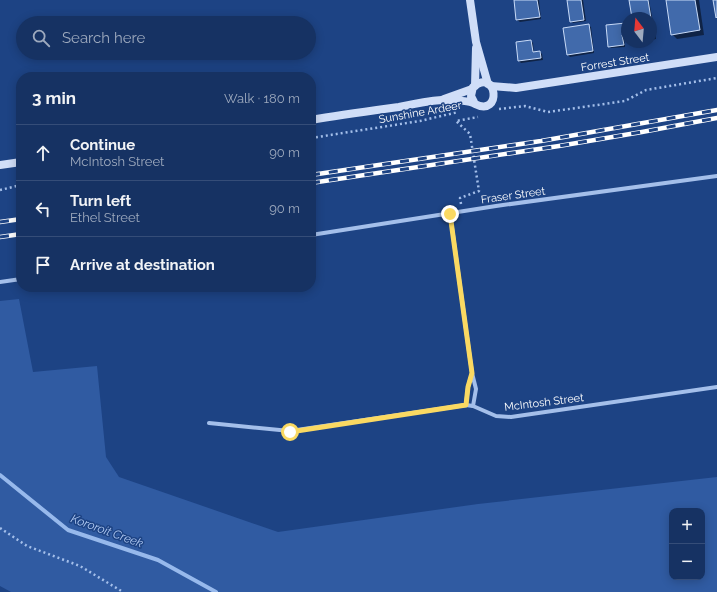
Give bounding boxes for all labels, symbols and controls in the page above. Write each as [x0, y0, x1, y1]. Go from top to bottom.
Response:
north arrow [621, 12, 657, 48]
search box [16, 16, 316, 60]
icon: search [30, 27, 52, 49]
text: Search here [62, 29, 145, 47]
street label: Forrest Street [580, 51, 650, 74]
text: 3 min [32, 88, 76, 108]
text: Walk · 180 m [224, 91, 300, 106]
street label: Sunshine Ardeer [378, 99, 463, 126]
text: Continue [70, 136, 135, 154]
icon: ahead [32, 142, 54, 164]
text: 90 m [269, 145, 300, 160]
text: McIntosh Street [70, 154, 164, 169]
street label: Fraser Street [480, 185, 546, 206]
text: Turn left [70, 192, 131, 210]
icon: left [32, 198, 54, 220]
text: 90 m [269, 201, 300, 216]
route end [441, 205, 459, 223]
text: Ethel Street [70, 210, 140, 225]
icon: arrive [32, 254, 54, 276]
text: Arrive at destination [70, 256, 215, 274]
street label: McIntosh Street [504, 391, 585, 414]
route start [281, 423, 299, 441]
map controls [669, 508, 705, 580]
button: + [669, 508, 705, 544]
water label: Kororoit Creek [69, 511, 146, 551]
button: − [669, 544, 705, 580]

